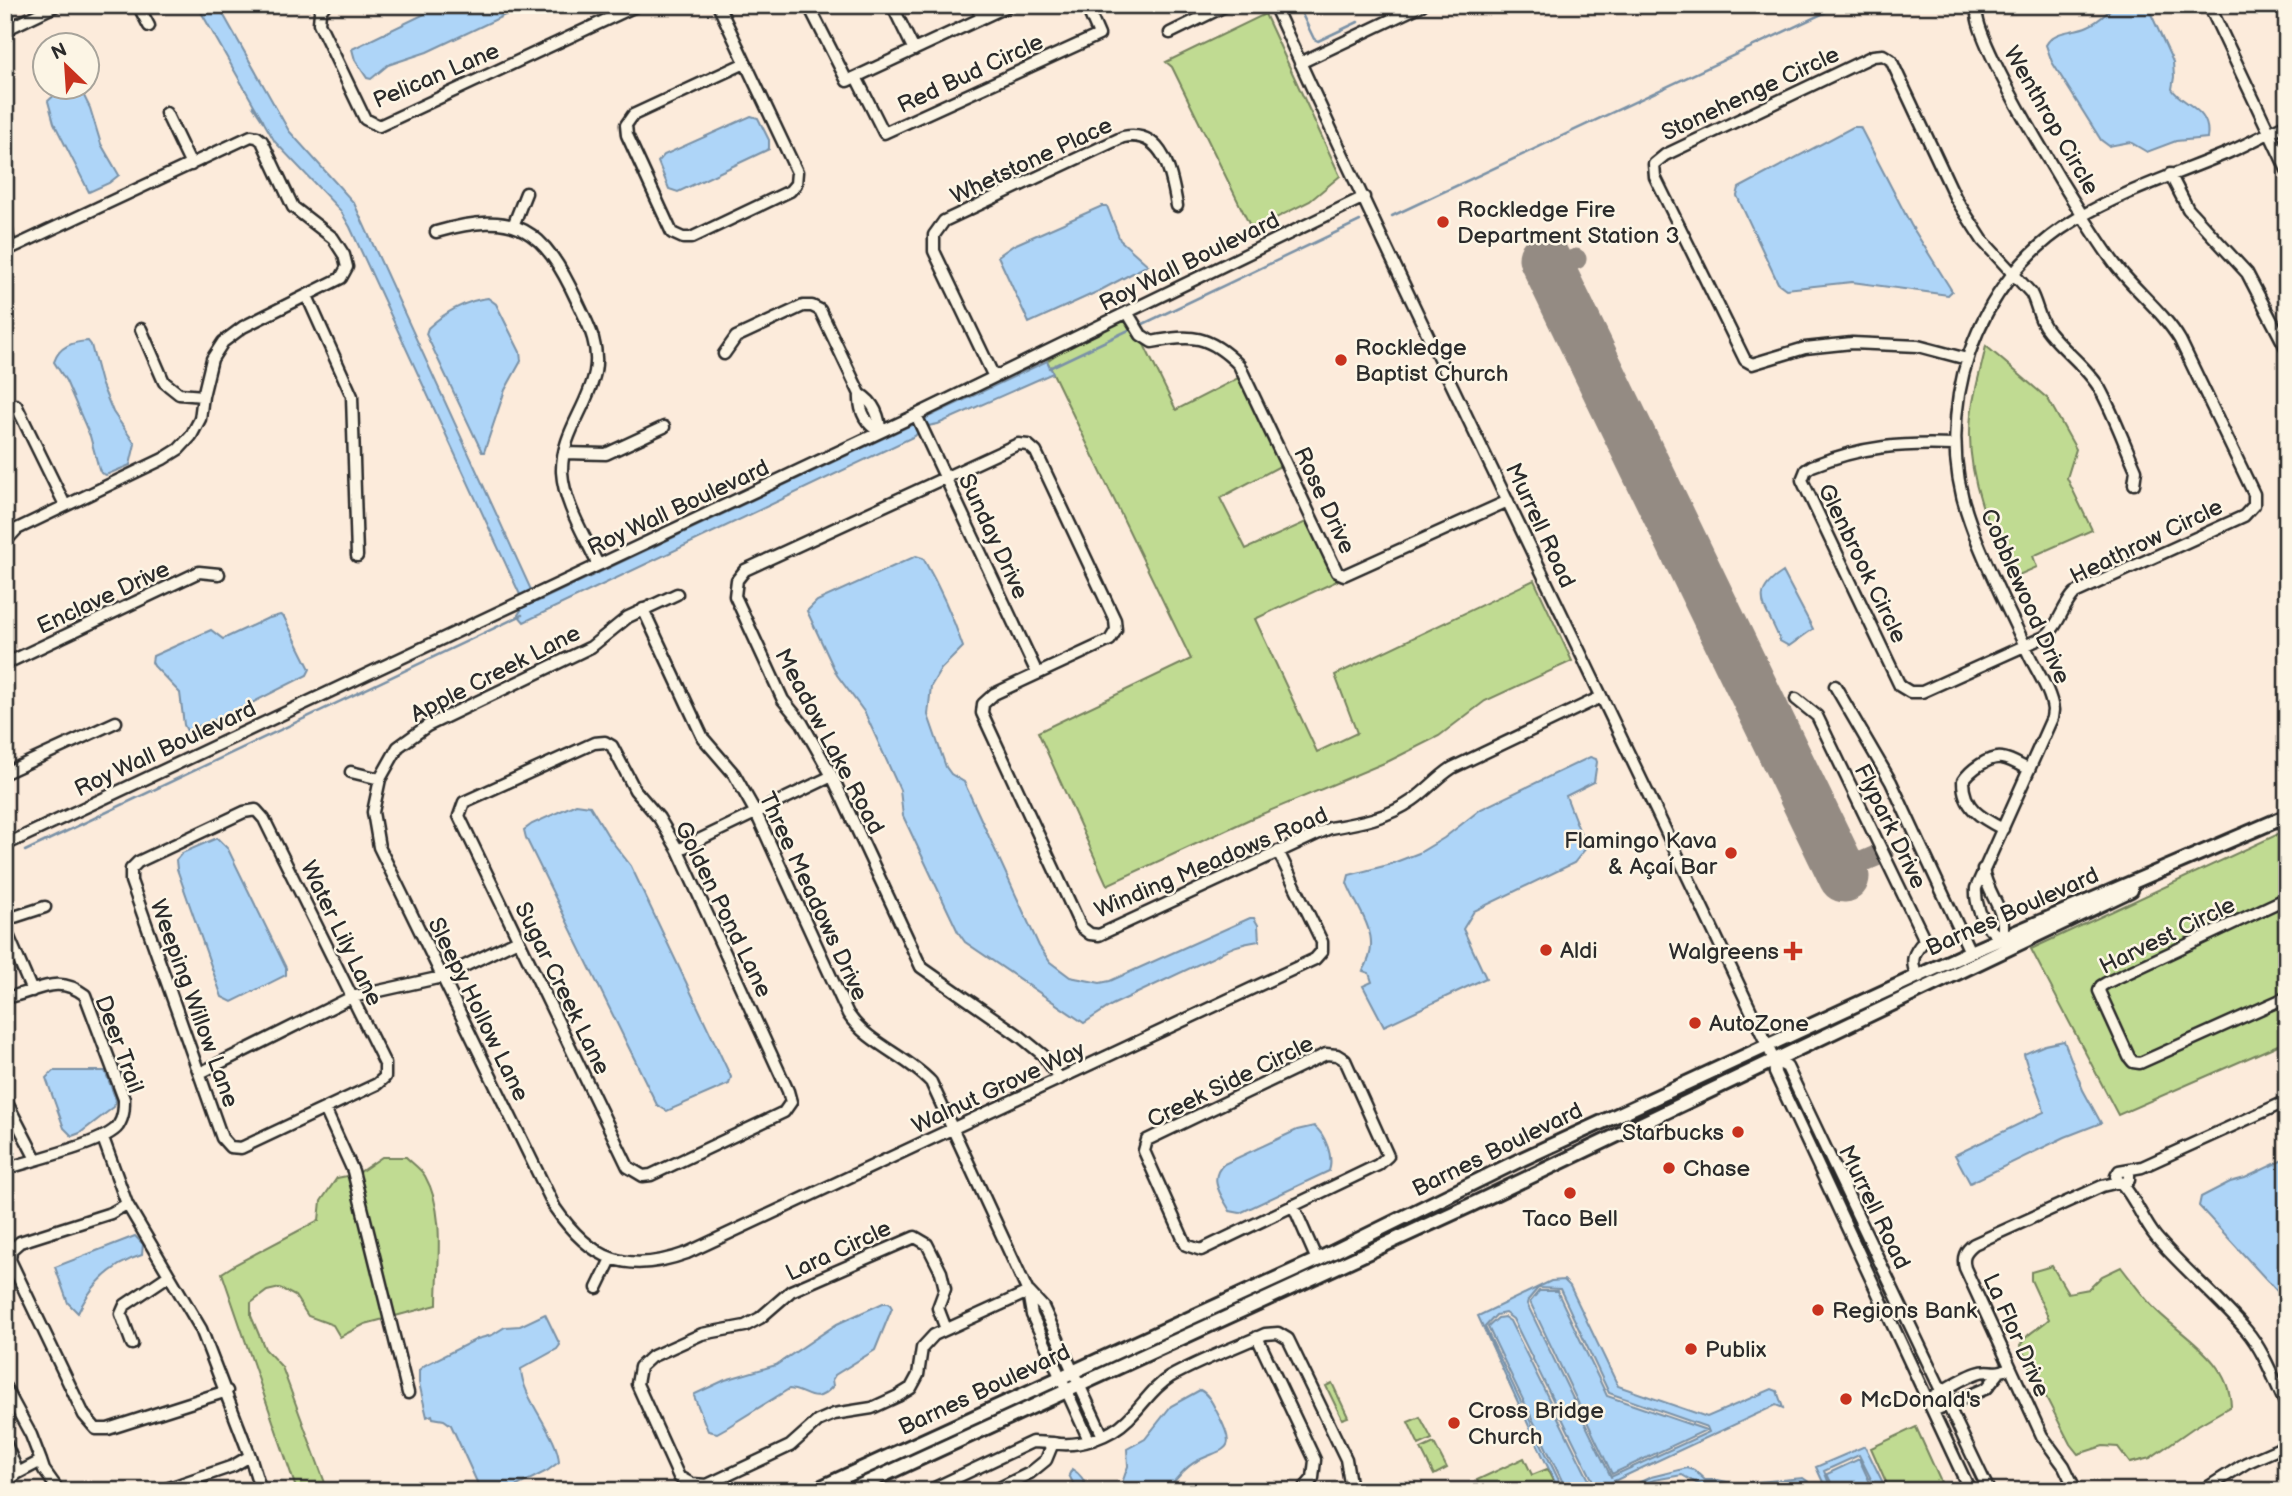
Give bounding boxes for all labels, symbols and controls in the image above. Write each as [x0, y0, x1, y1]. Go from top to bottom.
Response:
street label: Red Bud Circle [893, 28, 1048, 120]
north arrow [32, 32, 102, 102]
street label: Pelican Lane [369, 37, 504, 115]
text: N [48, 39, 71, 65]
street label: Stonehenge Circle [1657, 40, 1844, 147]
street label: Wenthrop Circle [1997, 41, 2105, 200]
street label: Whetstone Place [946, 111, 1117, 211]
place label: Rockledge Fire Department Station 3 [1457, 196, 1680, 250]
street label: Roy Wall Boulevard [1095, 206, 1284, 318]
marker: Rockledge Fire Department Station 3 [1435, 214, 1451, 230]
place label: Rockledge Baptist Church [1355, 334, 1509, 388]
marker: Rockledge Baptist Church [1333, 352, 1349, 368]
street label: Rose Drive [1287, 443, 1361, 558]
street label: Roy Wall Boulevard [583, 454, 774, 562]
street label: Murrell Road [1499, 459, 1581, 592]
street label: Sunday Drive [952, 469, 1034, 604]
street label: Glenbrook Circle [1811, 479, 1913, 648]
street label: Heathrow Circle [2066, 493, 2227, 591]
street label: Cobblewood Drive [1974, 504, 2076, 688]
street label: Enclave Drive [33, 555, 174, 641]
street label: Apple Creek Lane [406, 619, 585, 729]
street label: Meadow Lake Road [768, 644, 890, 839]
street label: Roy Wall Boulevard [70, 695, 261, 803]
street label: Flypark Drive [1848, 759, 1932, 893]
street label: Three Meadows Drive [752, 788, 874, 1005]
street label: Winding Meadows Road [1091, 801, 1332, 925]
street label: Golden Pond Lane [668, 817, 778, 1002]
place label: Flamingo Kava & Açaí Bar [1564, 827, 1718, 881]
marker: Flamingo Kava & Açaí Bar [1723, 845, 1739, 861]
street label: Water Lily Lane [294, 856, 388, 1011]
street label: Barnes Boulevard [1922, 861, 2103, 963]
street label: Harvest Circle [2095, 891, 2240, 981]
street label: Weeping Willow Lane [143, 896, 245, 1111]
street label: Sugar Creek Lane [508, 897, 616, 1079]
street label: Sleepy Hollow Lane [421, 913, 535, 1106]
place label: Aldi [1560, 937, 1598, 965]
place label: Walgreens [1669, 938, 1779, 966]
marker: Aldi [1538, 942, 1554, 958]
marker: Walgreens [1785, 943, 1801, 959]
street label: Deer Trail [89, 992, 150, 1097]
place label: AutoZone [1709, 1010, 1809, 1038]
marker: AutoZone [1687, 1015, 1703, 1031]
street label: Creek Side Circle [1143, 1030, 1318, 1134]
street label: Walnut Grove Way [908, 1035, 1090, 1140]
street label: Barnes Boulevard [1408, 1097, 1587, 1203]
place label: Starbucks [1622, 1119, 1724, 1147]
marker: Starbucks [1730, 1124, 1746, 1140]
street label: Murrell Road [1832, 1141, 1916, 1274]
place label: Chase [1683, 1155, 1750, 1183]
marker: Chase [1661, 1160, 1677, 1176]
marker: Taco Bell [1562, 1185, 1578, 1201]
place label: Taco Bell [1522, 1205, 1618, 1233]
street label: Lara Circle [781, 1214, 896, 1287]
street label: La Flor Drive [1976, 1269, 2056, 1401]
place label: Regions Bank [1832, 1297, 1978, 1325]
marker: Regions Bank [1810, 1302, 1826, 1318]
place label: Publix [1705, 1336, 1767, 1364]
street label: Barnes Boulevard [894, 1338, 1075, 1442]
marker: Publix [1683, 1341, 1699, 1357]
place label: McDonald's [1860, 1386, 1981, 1414]
marker: McDonald's [1838, 1391, 1854, 1407]
place label: Cross Bridge Church [1468, 1397, 1604, 1451]
marker: Cross Bridge Church [1446, 1415, 1462, 1431]

